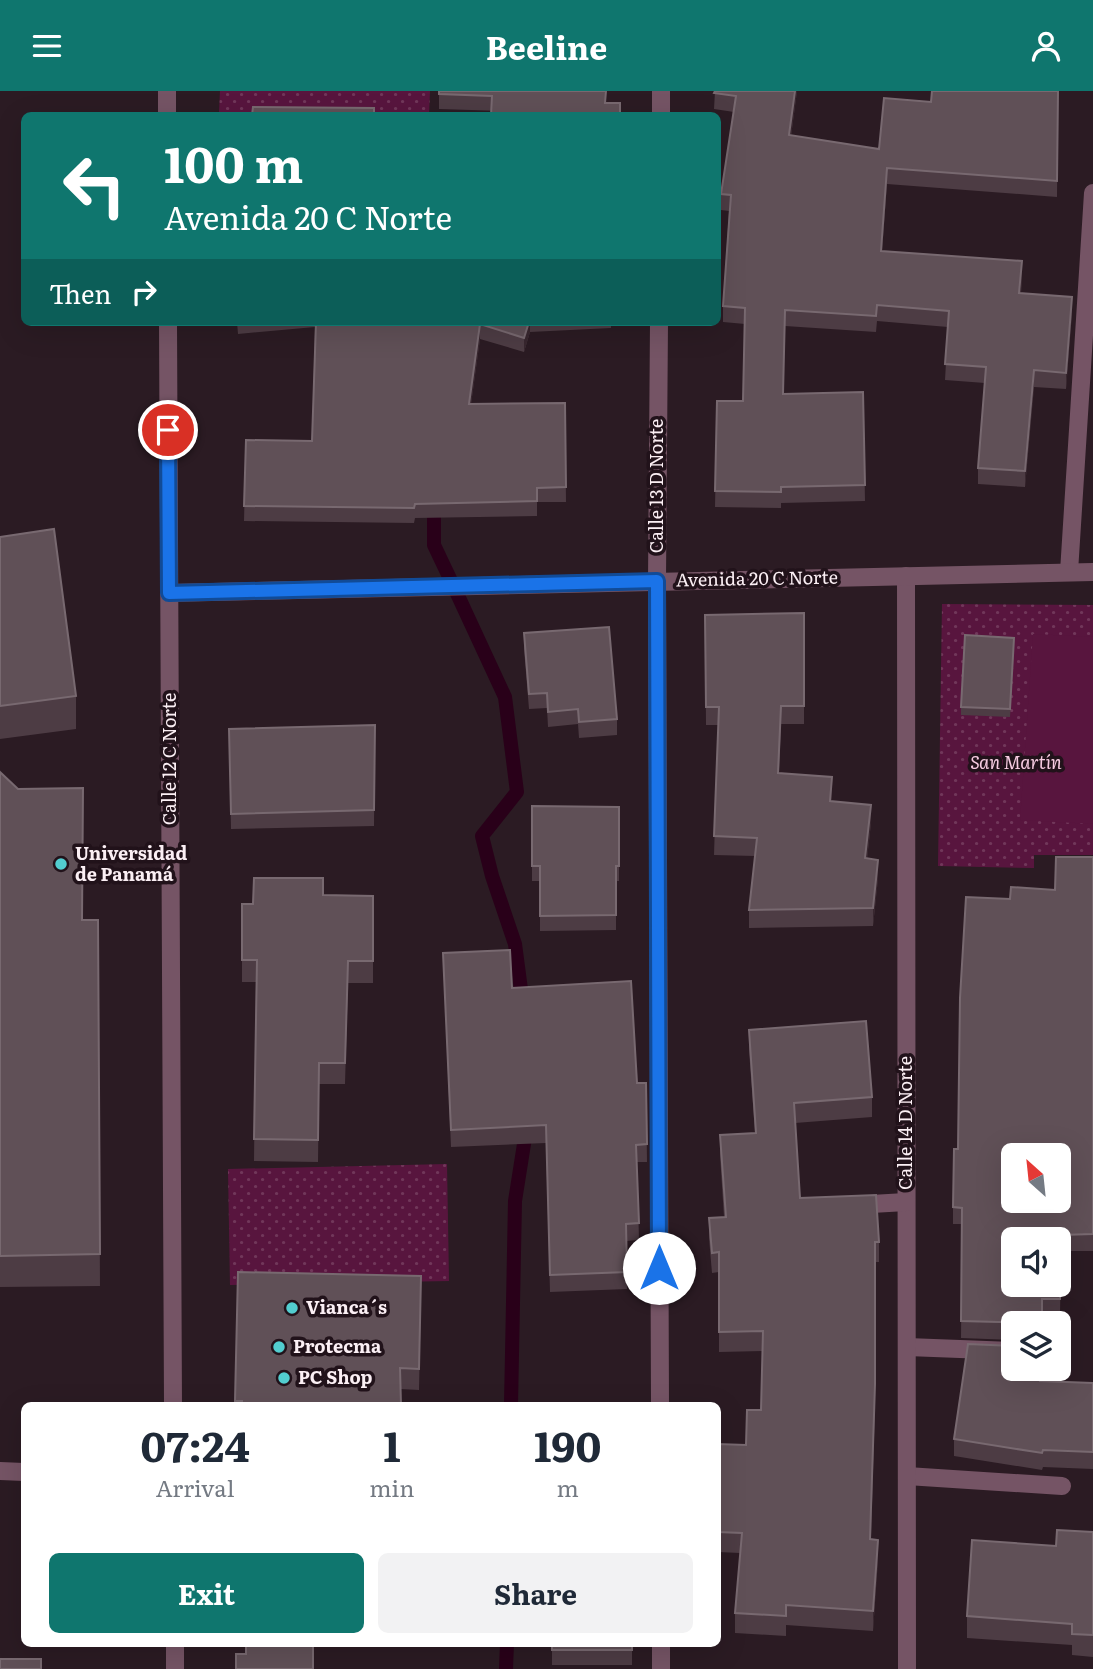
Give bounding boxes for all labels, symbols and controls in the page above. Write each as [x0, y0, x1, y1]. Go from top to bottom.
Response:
text: Beeline [486, 22, 607, 70]
icon: menu [28, 27, 66, 65]
icon: person [1027, 27, 1065, 65]
text: 100 m [164, 125, 303, 198]
icon: left [49, 140, 140, 231]
text: Avenida 20 C Norte [164, 192, 452, 240]
text: Then [49, 273, 111, 312]
icon: right [125, 273, 163, 311]
pin [138, 400, 198, 460]
icon: arrive [149, 411, 187, 449]
street label: Calle 13 D Norte [642, 419, 669, 553]
street label: Avenida 20 C Norte [676, 563, 838, 592]
street label: Calle 12 C Norte [155, 693, 182, 825]
park label: San Martín [970, 748, 1062, 775]
place label: Universidad de Panamá [75, 839, 187, 887]
marker: Universidad de Panamá [53, 856, 69, 872]
street label: Calle 14 D Norte [891, 1056, 918, 1190]
north arrow [1001, 1143, 1071, 1213]
map controls [1001, 1143, 1071, 1381]
button: sound [1001, 1227, 1071, 1297]
position arrow [622, 1231, 696, 1305]
place label: Vianca´s [306, 1293, 387, 1320]
marker: Vianca´s [284, 1300, 300, 1316]
button: layers [1001, 1311, 1071, 1381]
place label: Protecma [293, 1332, 382, 1359]
marker: Protecma [271, 1339, 287, 1355]
place label: PC Shop [298, 1363, 373, 1390]
marker: PC Shop [276, 1370, 292, 1386]
text: 07:24 [141, 1413, 250, 1475]
text: 1 [383, 1413, 401, 1475]
text: 190 [534, 1413, 601, 1475]
text: Arrival [156, 1470, 234, 1504]
text: min [369, 1470, 414, 1504]
text: m [557, 1470, 579, 1504]
button: Exit [49, 1553, 364, 1633]
button: Share [378, 1553, 693, 1633]

